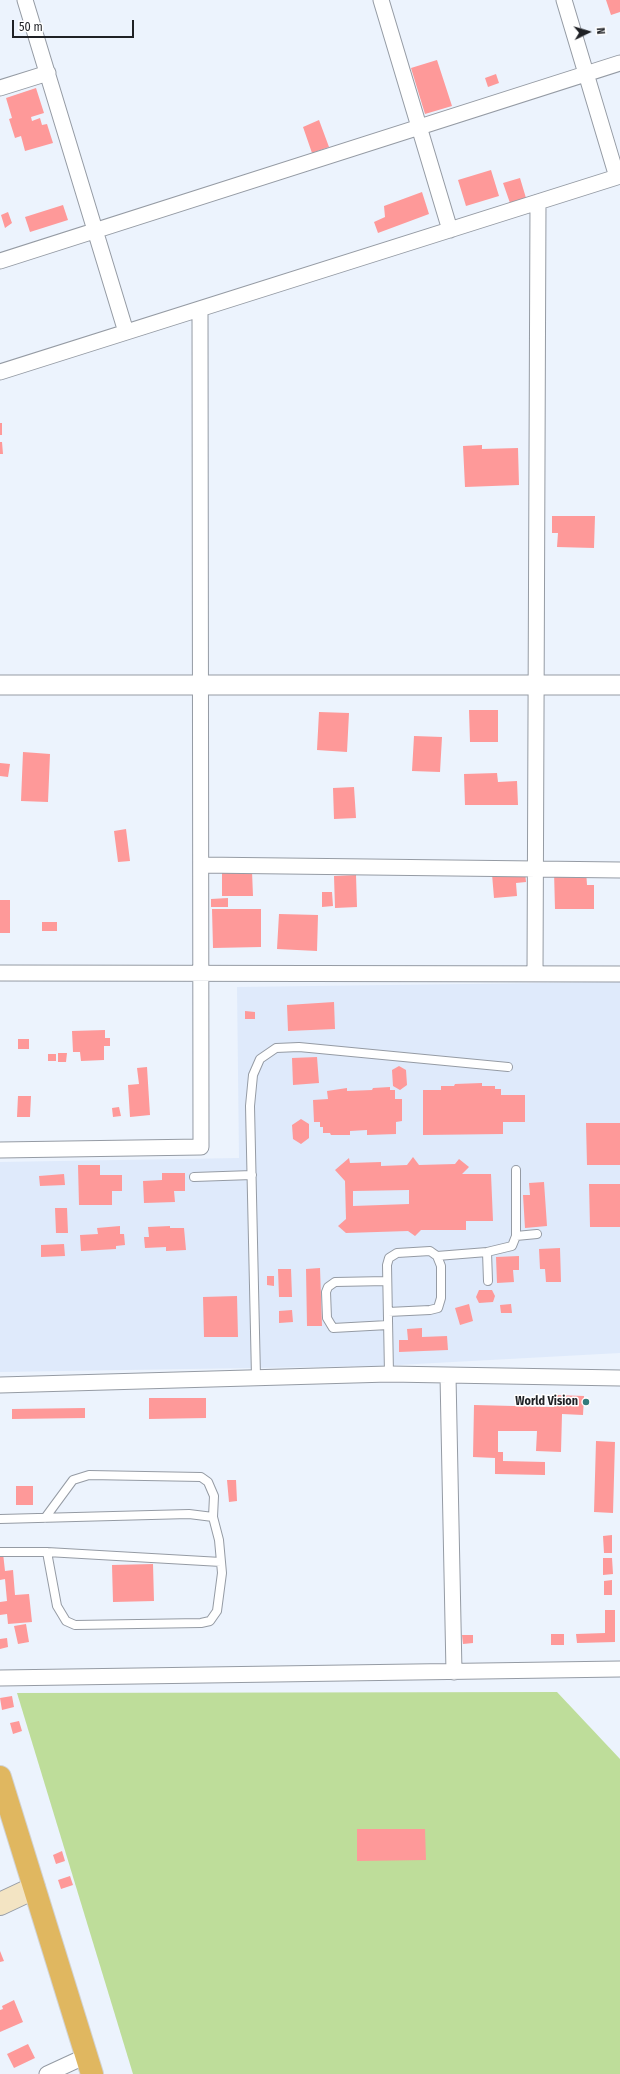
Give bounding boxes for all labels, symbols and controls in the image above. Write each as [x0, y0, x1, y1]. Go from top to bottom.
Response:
scale bar [14, 12, 136, 38]
north arrow [568, 12, 608, 52]
text: 50 m [19, 20, 43, 34]
text: N [594, 27, 607, 35]
place label: World Vision [515, 1395, 578, 1409]
marker: World Vision [581, 1397, 591, 1407]

